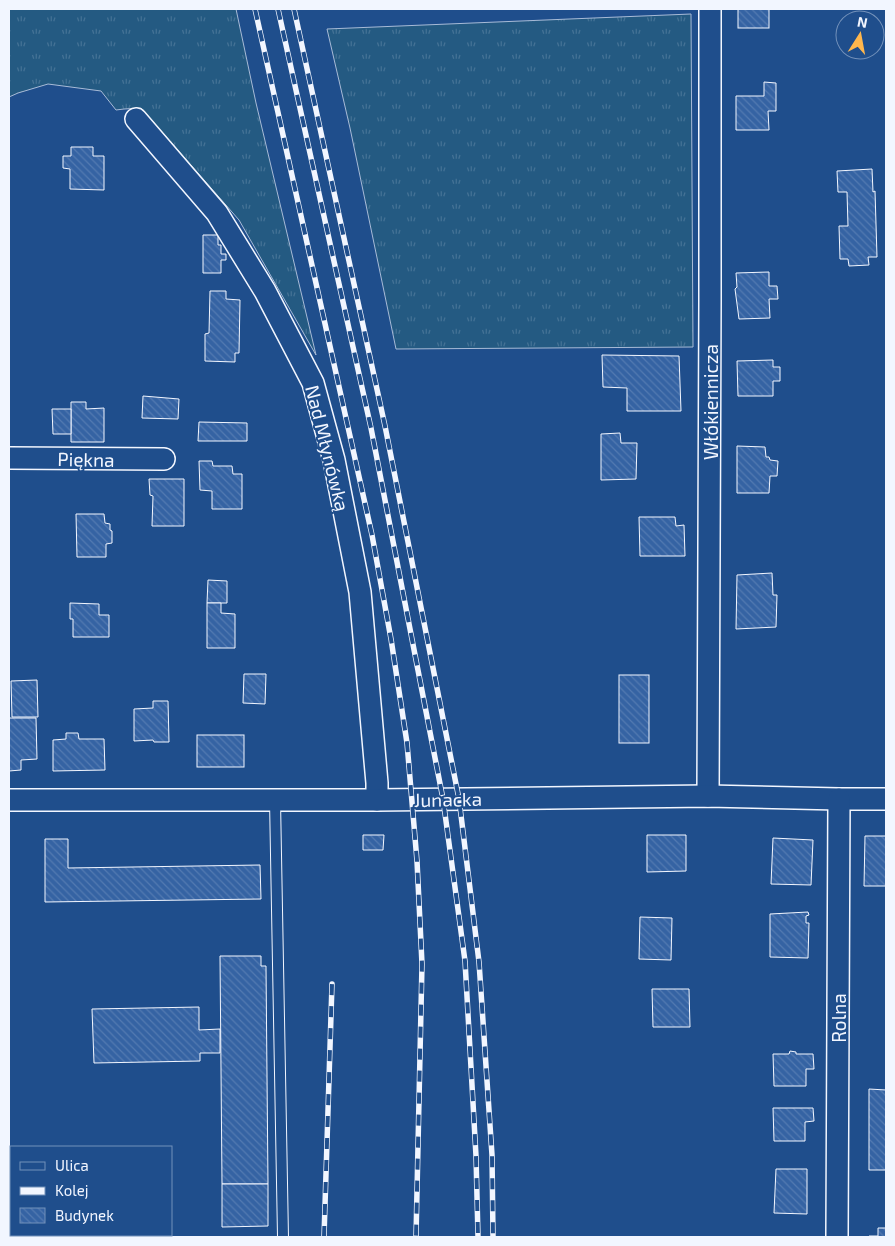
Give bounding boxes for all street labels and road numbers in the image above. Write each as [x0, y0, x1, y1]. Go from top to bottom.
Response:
street label: Włókiennicza [699, 344, 722, 460]
street label: Nad Młynówką [301, 383, 355, 513]
street label: Piękna [57, 447, 115, 471]
street label: Junacka [414, 787, 482, 811]
street label: Rolna [827, 993, 850, 1043]

